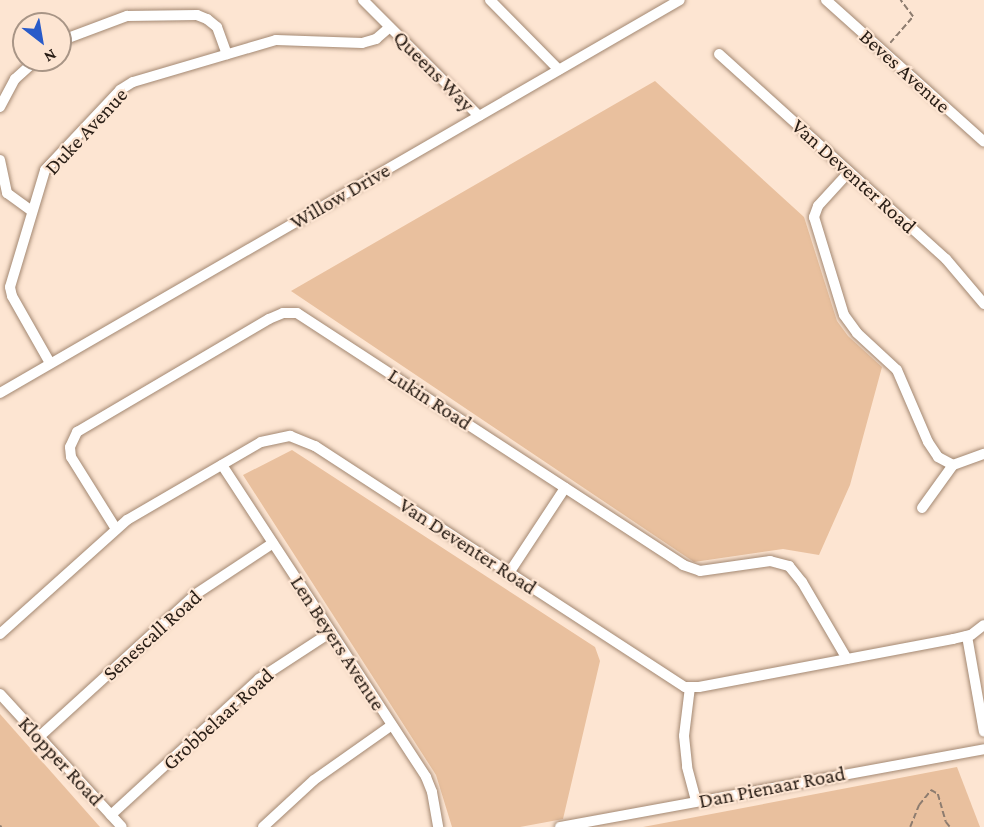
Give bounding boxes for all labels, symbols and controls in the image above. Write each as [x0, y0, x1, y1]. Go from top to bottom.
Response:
north arrow [12, 12, 72, 72]
street label: Beves Avenue [854, 24, 956, 118]
street label: Queens Way [388, 25, 480, 117]
text: N [41, 46, 60, 66]
street label: Duke Avenue [39, 82, 133, 180]
street label: Van Deventer Road [786, 113, 922, 239]
street label: Willow Drive [286, 157, 394, 235]
street label: Lukin Road [383, 363, 477, 435]
street label: Van Deventer Road [394, 492, 542, 600]
street label: Len Beyers Avenue [285, 571, 391, 715]
street label: Senescall Road [98, 584, 206, 686]
street label: Grobbelaar Road [157, 663, 279, 775]
street label: Klopper Road [13, 711, 109, 811]
street label: Dan Pienaar Road [697, 760, 847, 814]

